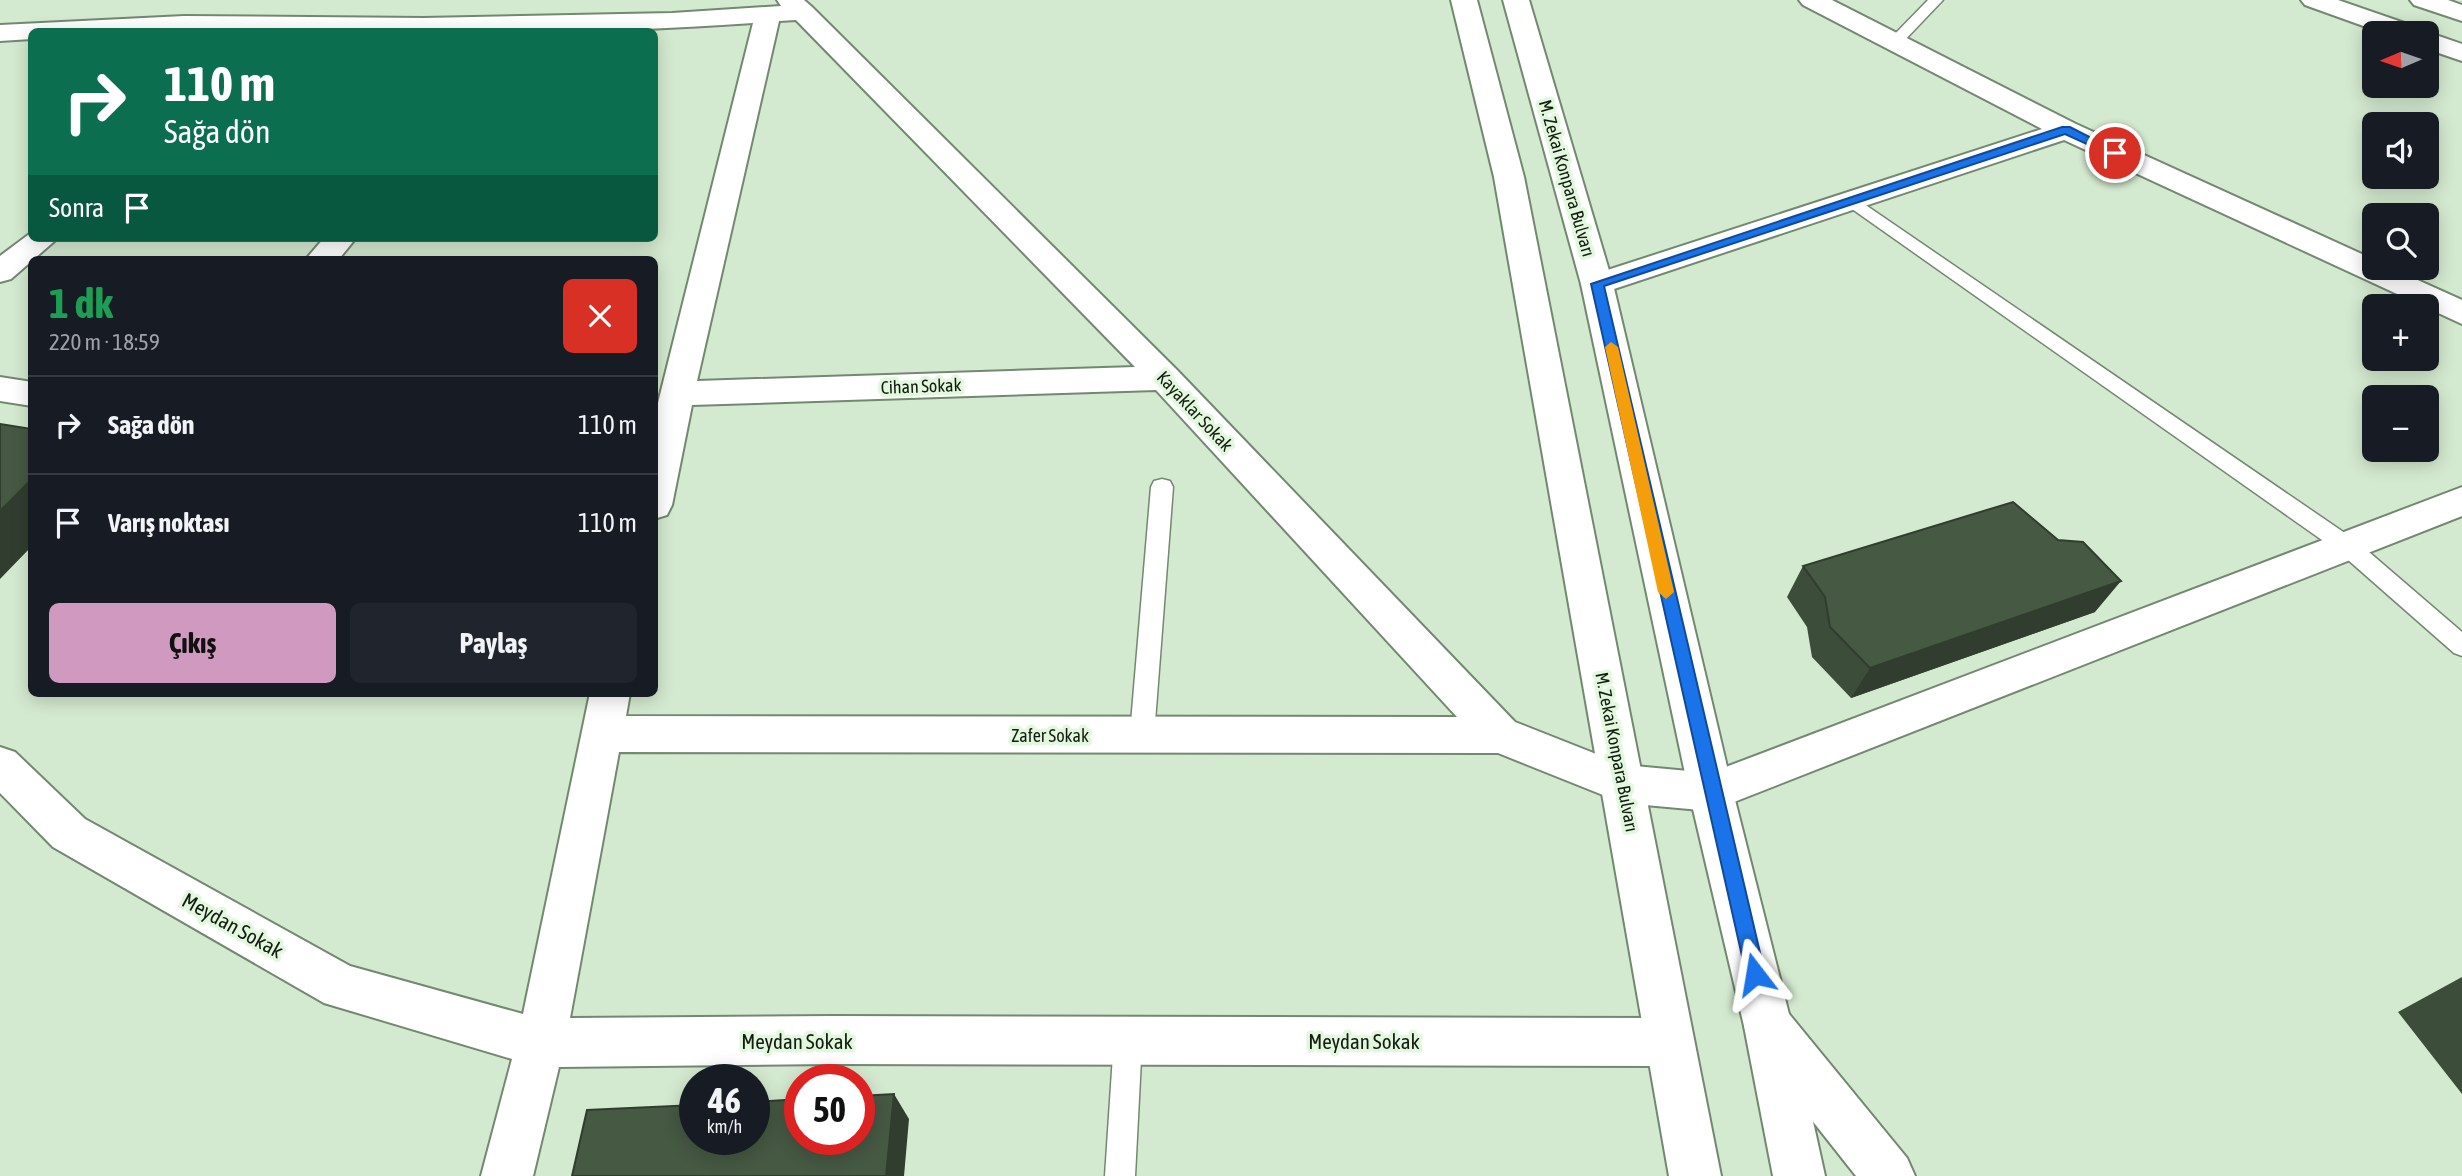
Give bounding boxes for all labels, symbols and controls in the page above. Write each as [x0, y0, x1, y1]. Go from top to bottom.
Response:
north arrow [2362, 21, 2440, 98]
map controls [2362, 21, 2439, 462]
text: 110 m [164, 55, 275, 111]
icon: right [49, 56, 140, 147]
street label: M. Zekai Konpara Bulvarı [1535, 97, 1599, 259]
button: sound [2362, 112, 2439, 189]
text: Sağa dön [164, 113, 270, 150]
pin [2085, 123, 2145, 183]
icon: arrive [2096, 134, 2134, 172]
icon: arrive [118, 189, 156, 227]
text: Sonra [49, 193, 104, 223]
button: search [2362, 203, 2439, 280]
text: 1 dk [49, 279, 113, 327]
button: close [563, 279, 637, 353]
button: + [2362, 294, 2439, 371]
text: 220 m · 18:59 [49, 329, 160, 355]
street label: Kayaklar Sokak [1153, 367, 1237, 455]
street label: Cihan Sokak [880, 374, 962, 398]
button: − [2362, 385, 2439, 462]
icon: right [49, 406, 87, 444]
text: Sağa dön [108, 410, 194, 440]
text: 110 m [578, 410, 637, 440]
icon: arrive [49, 504, 87, 542]
text: Varış noktası [108, 508, 229, 538]
text: 110 m [578, 508, 637, 538]
button: Çıkış [49, 603, 336, 683]
button: Paylaş [350, 603, 637, 683]
street label: M. Zekai Konpara Bulvarı [1591, 670, 1643, 834]
street label: Zafer Sokak [1011, 725, 1089, 746]
street label: Meydan Sokak [178, 887, 288, 963]
position arrow [1718, 937, 1792, 1011]
street label: Meydan Sokak [741, 1029, 853, 1053]
street label: Meydan Sokak [1308, 1029, 1420, 1053]
speed limit sign: 50 [784, 1064, 875, 1155]
text: 46 [708, 1080, 741, 1120]
text: km/h [707, 1116, 742, 1137]

